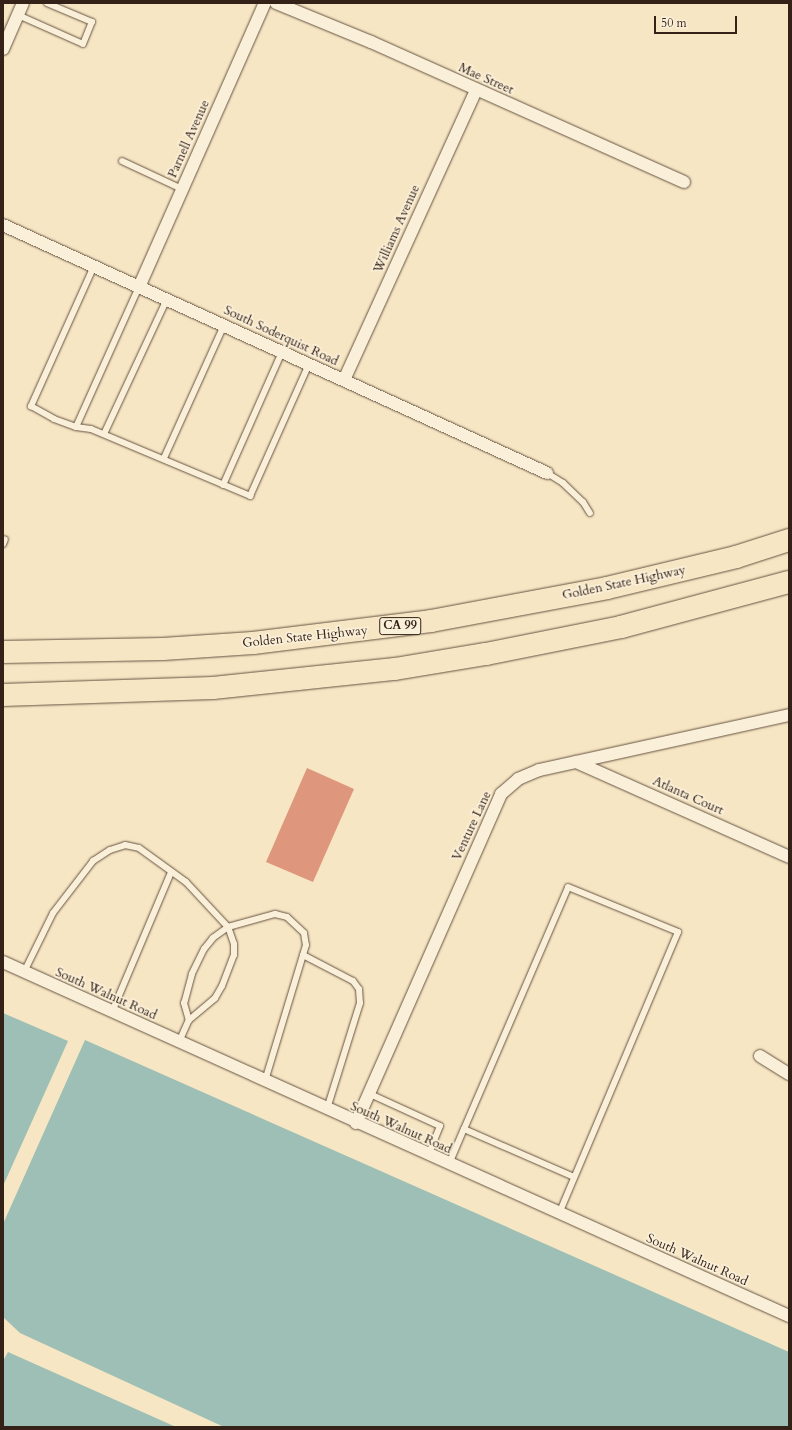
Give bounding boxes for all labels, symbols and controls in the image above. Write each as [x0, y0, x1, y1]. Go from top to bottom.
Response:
scale bar [656, 8, 739, 34]
text: 50 m [661, 15, 687, 31]
street label: Mae Street [456, 60, 516, 98]
street label: Parnell Avenue [165, 98, 213, 180]
street label: Williams Avenue [371, 182, 423, 276]
street label: South Soderquist Road [221, 303, 341, 369]
street label: Golden State Highway [561, 562, 687, 604]
road number: CA 99 [379, 616, 421, 636]
street label: Golden State Highway [242, 623, 368, 651]
street label: Atlanta Court [650, 773, 726, 819]
street label: Venture Lane [449, 789, 495, 863]
street label: South Walnut Road [53, 965, 159, 1023]
street label: South Walnut Road [348, 1099, 454, 1157]
street label: South Walnut Road [644, 1231, 750, 1289]

